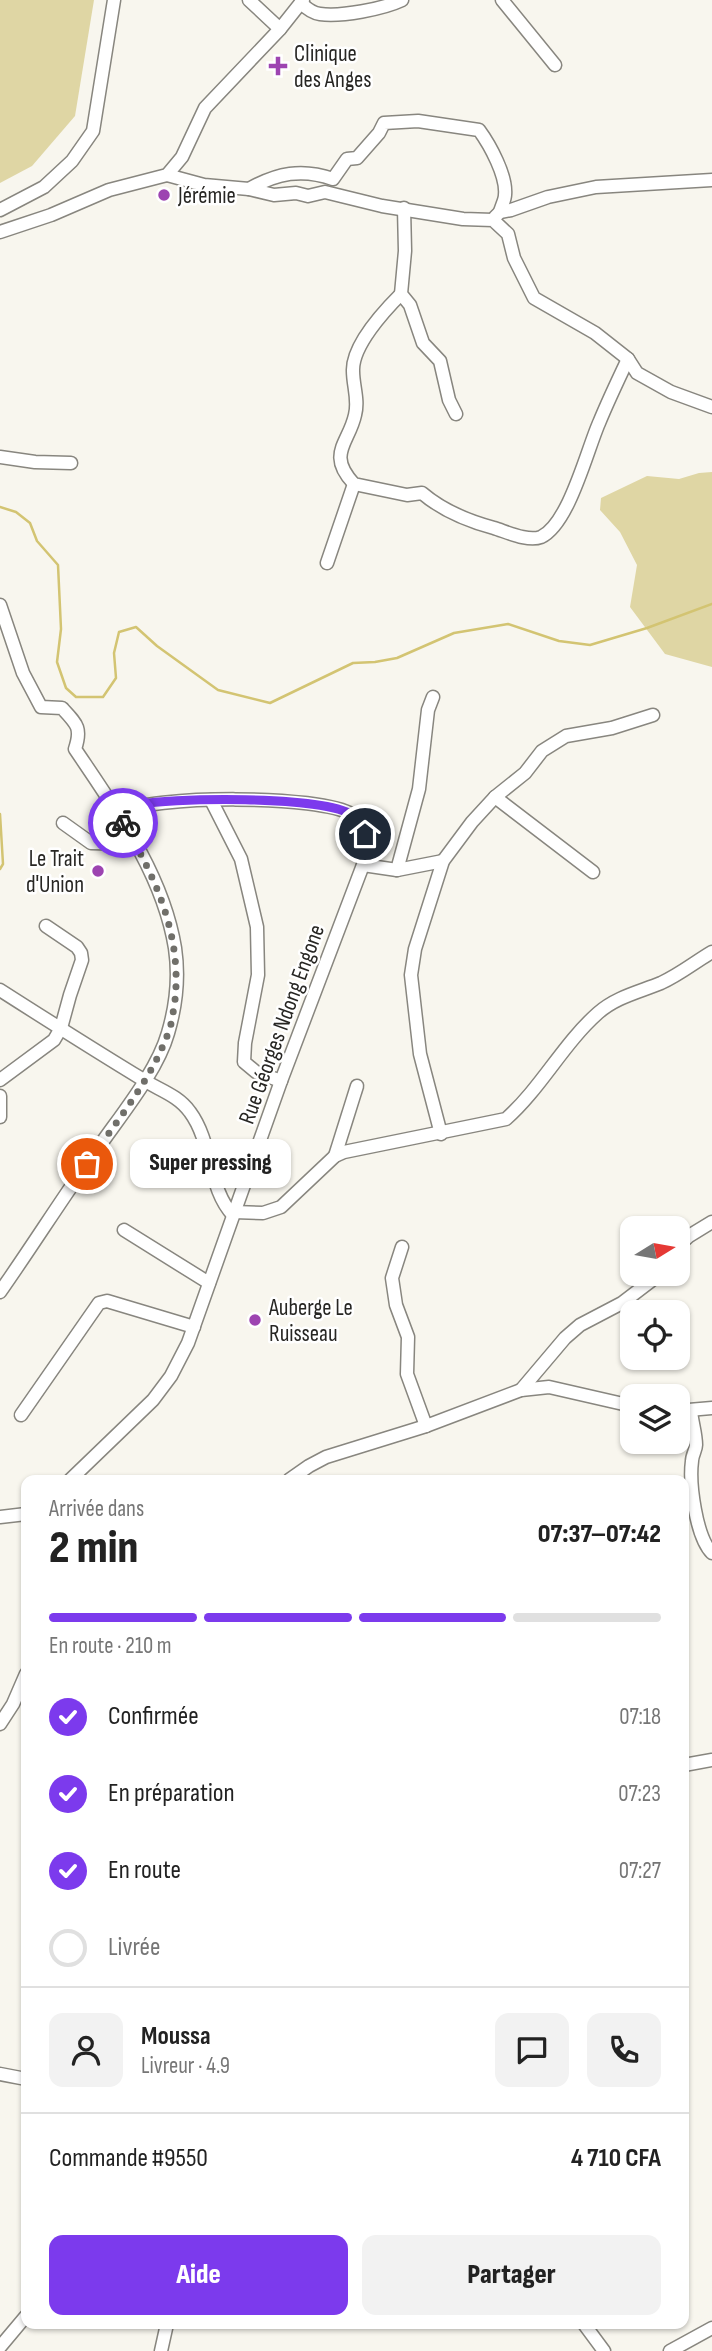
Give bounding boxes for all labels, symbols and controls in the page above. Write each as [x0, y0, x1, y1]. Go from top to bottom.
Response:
place label: Clinique des Anges [294, 40, 371, 94]
marker: Clinique des Anges [268, 56, 288, 76]
place label: Jérémie [177, 182, 236, 210]
marker: Jérémie [156, 187, 172, 203]
courier [88, 788, 158, 858]
icon: bike [104, 804, 142, 842]
pin [335, 804, 395, 864]
icon: home [346, 815, 384, 853]
place label: Le Trait d'Union [26, 845, 84, 899]
marker: Le Trait d'Union [90, 863, 106, 879]
street label: Rue Géorges Ndong Engone [233, 921, 331, 1128]
pin [57, 1134, 117, 1194]
callout: Super pressing [129, 1140, 290, 1188]
icon: bag [68, 1145, 106, 1183]
text: Super pressing [149, 1149, 272, 1177]
north arrow [620, 1216, 690, 1286]
map controls [620, 1216, 690, 1454]
place label: Auberge Le Ruisseau [268, 1294, 353, 1348]
button: locate [620, 1300, 690, 1370]
marker: Auberge Le Ruisseau [247, 1312, 263, 1328]
button: layers [620, 1384, 690, 1454]
text: Arrivée dans [49, 1495, 144, 1523]
text: 07:37–07:42 [538, 1519, 661, 1550]
text: 2 min [49, 1521, 138, 1576]
text: En route · 210 m [49, 1632, 172, 1660]
icon: check [49, 1698, 87, 1736]
text: Confirmée [108, 1701, 199, 1732]
text: 07:18 [619, 1703, 661, 1731]
icon: check [49, 1775, 87, 1813]
text: En préparation [108, 1778, 235, 1809]
text: 07:23 [618, 1780, 661, 1808]
icon: check [49, 1852, 87, 1890]
text: En route [108, 1855, 181, 1886]
text: 07:27 [619, 1857, 661, 1885]
text: Livrée [108, 1932, 160, 1963]
button: person [49, 2013, 123, 2087]
button: chat [495, 2013, 569, 2087]
button: phone [587, 2013, 661, 2087]
text: Moussa [141, 2021, 211, 2052]
text: Livreur · 4.9 [141, 2052, 230, 2080]
text: Commande #9550 [49, 2143, 208, 2174]
text: 4 710 CFA [571, 2143, 661, 2174]
button: Aide [49, 2235, 348, 2315]
button: Partager [362, 2235, 661, 2315]

